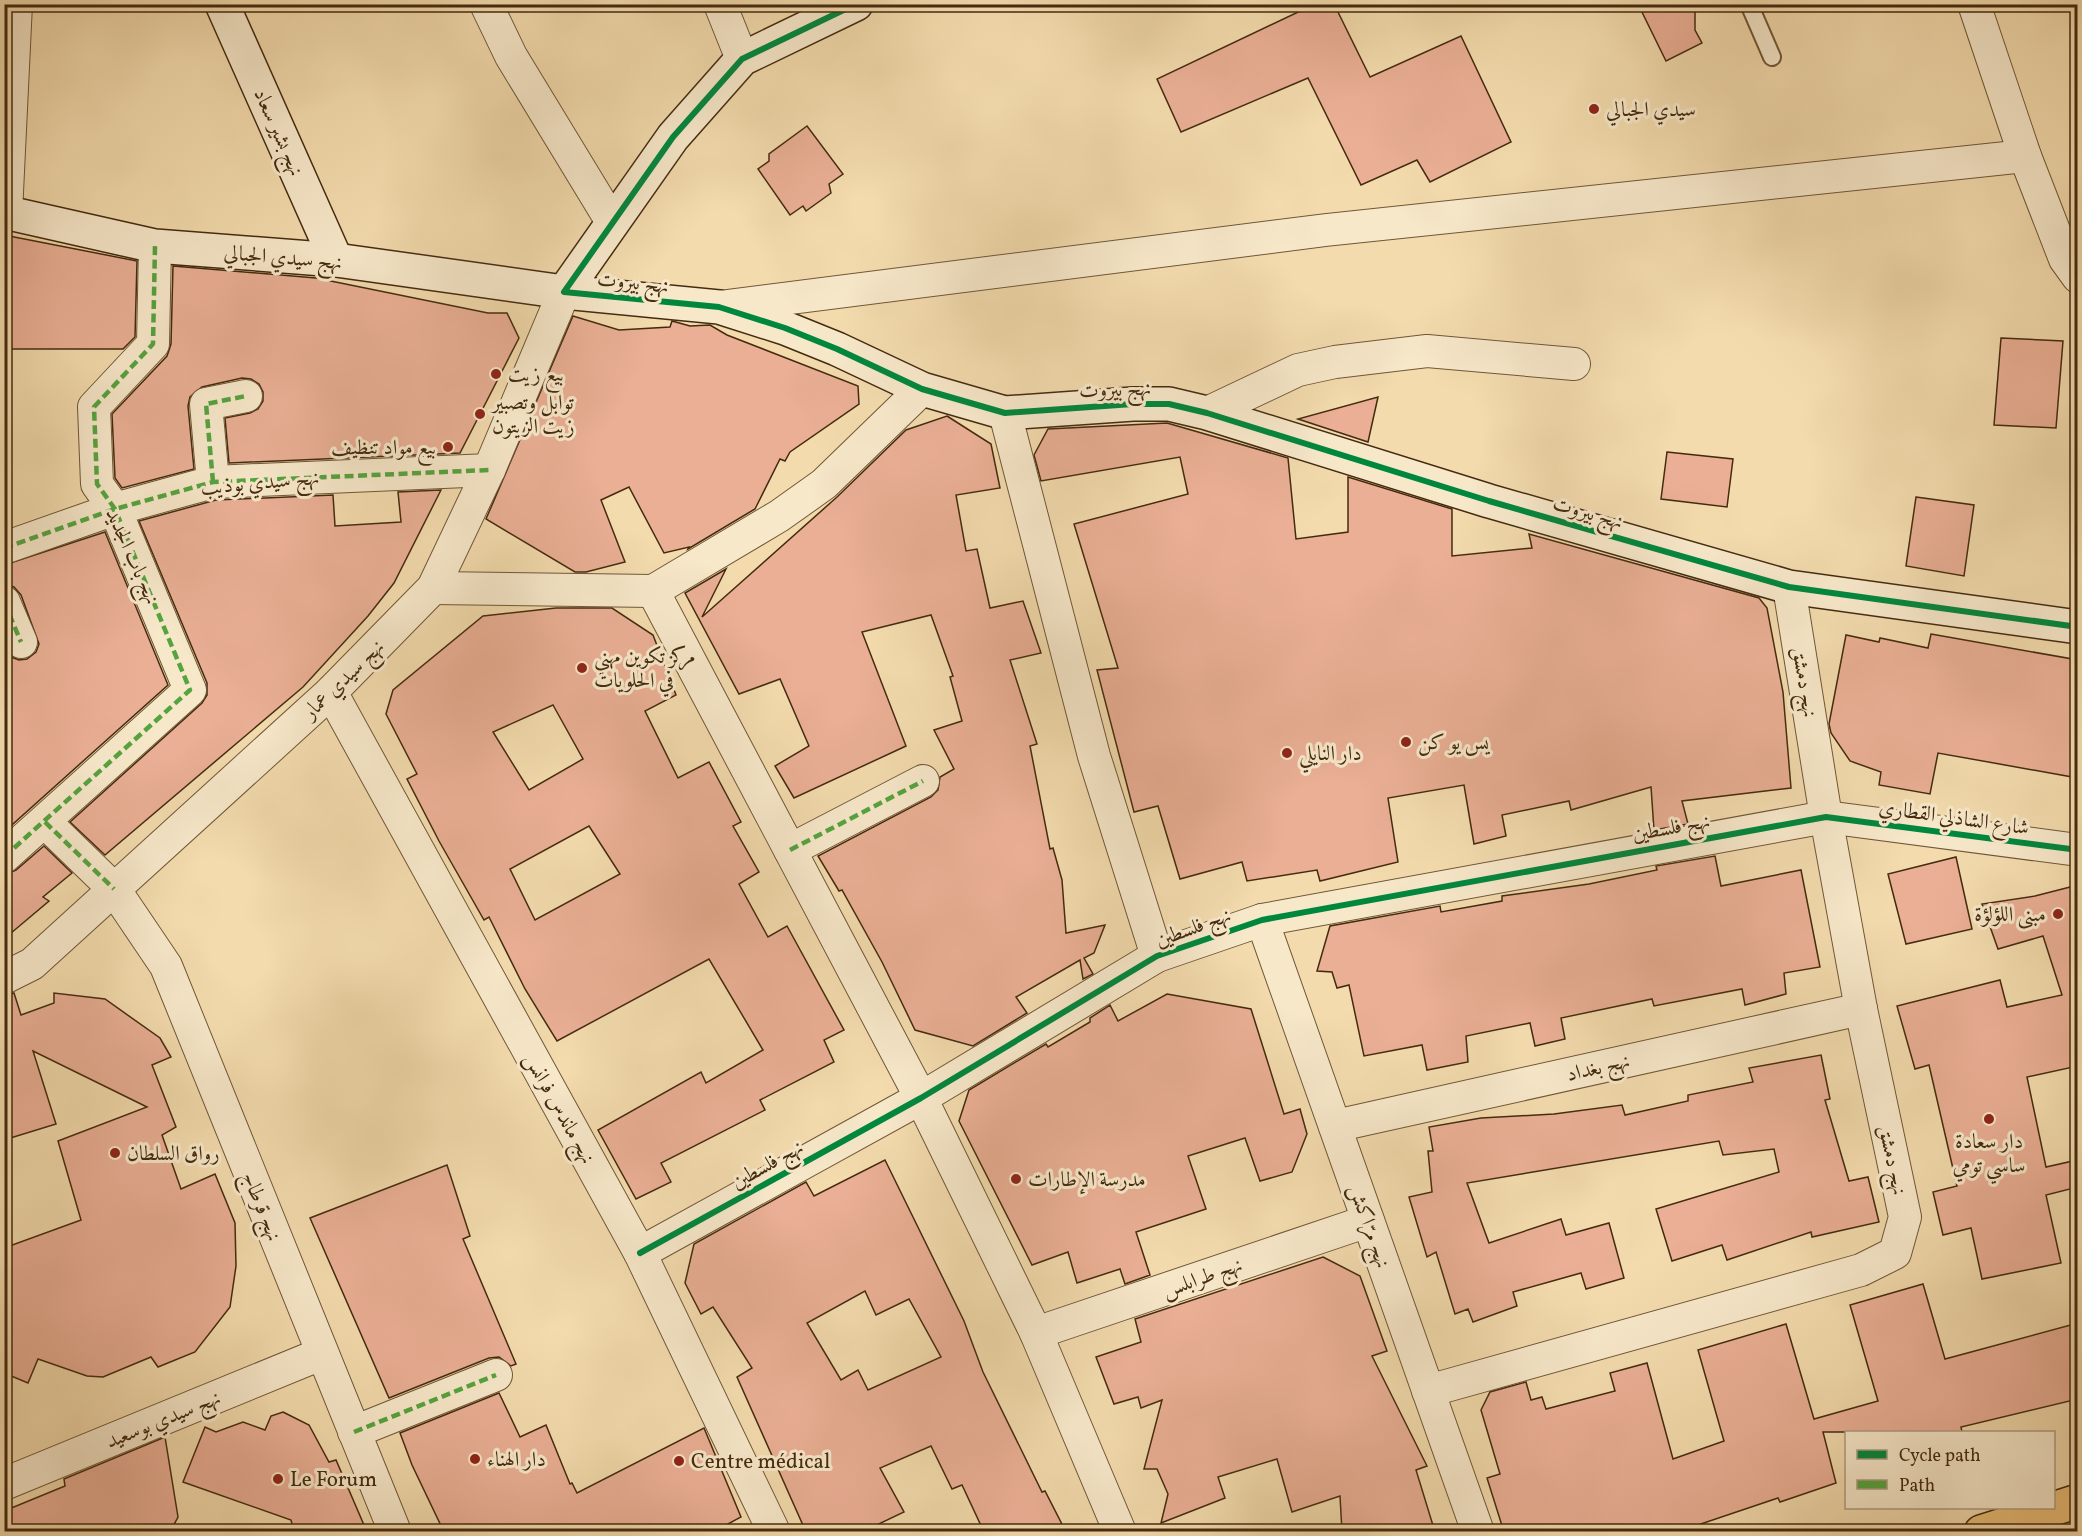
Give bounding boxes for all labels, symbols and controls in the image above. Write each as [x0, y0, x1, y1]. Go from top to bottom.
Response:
street label: نهج بشير سعاد [243, 84, 310, 182]
place label: سيدي الجبالي [1606, 96, 1696, 126]
marker: سيدي الجبالي [1587, 102, 1601, 116]
street label: نهج سيدي الجبالي [222, 239, 343, 281]
street label: نهج بيروت [595, 265, 670, 305]
place label: بيع زيت [508, 361, 564, 393]
marker: بيع زيت [489, 367, 503, 381]
street label: نهج بيروت [1078, 375, 1152, 409]
place label: توابل وتصبير زيت الزيتون [490, 389, 575, 442]
marker: توابل وتصبير زيت الزيتون [473, 407, 487, 421]
place label: بيع مواد تنظيف [331, 434, 436, 466]
marker: بيع مواد تنظيف [441, 440, 455, 454]
street label: نهج سيدي بوذيب [200, 464, 321, 506]
street label: نهج بيروت [1548, 490, 1626, 540]
street label: نهج باب الجديد [95, 504, 166, 611]
street label: نهج سيدي عمار [295, 634, 394, 730]
place label: مركز تكوين مهني في الحلويات [594, 643, 696, 697]
street label: نهج دمشق [1781, 645, 1823, 720]
marker: مركز تكوين مهني في الحلويات [575, 661, 589, 675]
place label: يس يو كن [1418, 729, 1491, 758]
marker: يس يو كن [1399, 735, 1413, 749]
place label: دار النايلي [1299, 740, 1362, 773]
marker: دار النايلي [1280, 746, 1294, 760]
street label: شارع الشاذلي القطاري [1877, 794, 2031, 845]
street label: نهج فلسطين [1630, 807, 1713, 853]
street label: نهج فلسطين [1152, 901, 1236, 958]
place label: مبنى اللؤلؤة [1974, 901, 2046, 930]
marker: مبنى اللؤلؤة [2051, 907, 2065, 921]
street label: نهج بغداد [1564, 1047, 1634, 1093]
street label: نهج ماندس فرانس [514, 1048, 601, 1171]
marker: دار سعادة ساسي تومي [1982, 1112, 1996, 1126]
street label: نهج دمشق [1867, 1123, 1913, 1199]
place label: دار سعادة ساسي تومي [1953, 1128, 2025, 1185]
street label: نهج فلسطين [726, 1134, 811, 1200]
place label: رواق السلطان [127, 1140, 220, 1169]
marker: رواق السلطان [108, 1146, 122, 1160]
place label: مدرسة الإطارات [1028, 1166, 1146, 1195]
street label: نهج قرطاج [231, 1167, 288, 1247]
marker: مدرسة الإطارات [1009, 1172, 1023, 1186]
street label: نهج مرّاكش [1338, 1181, 1396, 1273]
street label: نهج طرابلس [1158, 1251, 1248, 1309]
street label: نهج سيدي بوسعيد [102, 1384, 227, 1459]
legend [1845, 1431, 2055, 1509]
text: Cycle path [1899, 1444, 1981, 1469]
place label: دار الهناء [487, 1446, 546, 1475]
place label: Centre médical [691, 1448, 830, 1477]
marker: دار الهناء [468, 1452, 482, 1466]
marker: Centre médical [672, 1454, 686, 1468]
place label: Le Forum [290, 1466, 377, 1495]
marker: Le Forum [271, 1472, 285, 1486]
text: Path [1899, 1474, 1935, 1499]

